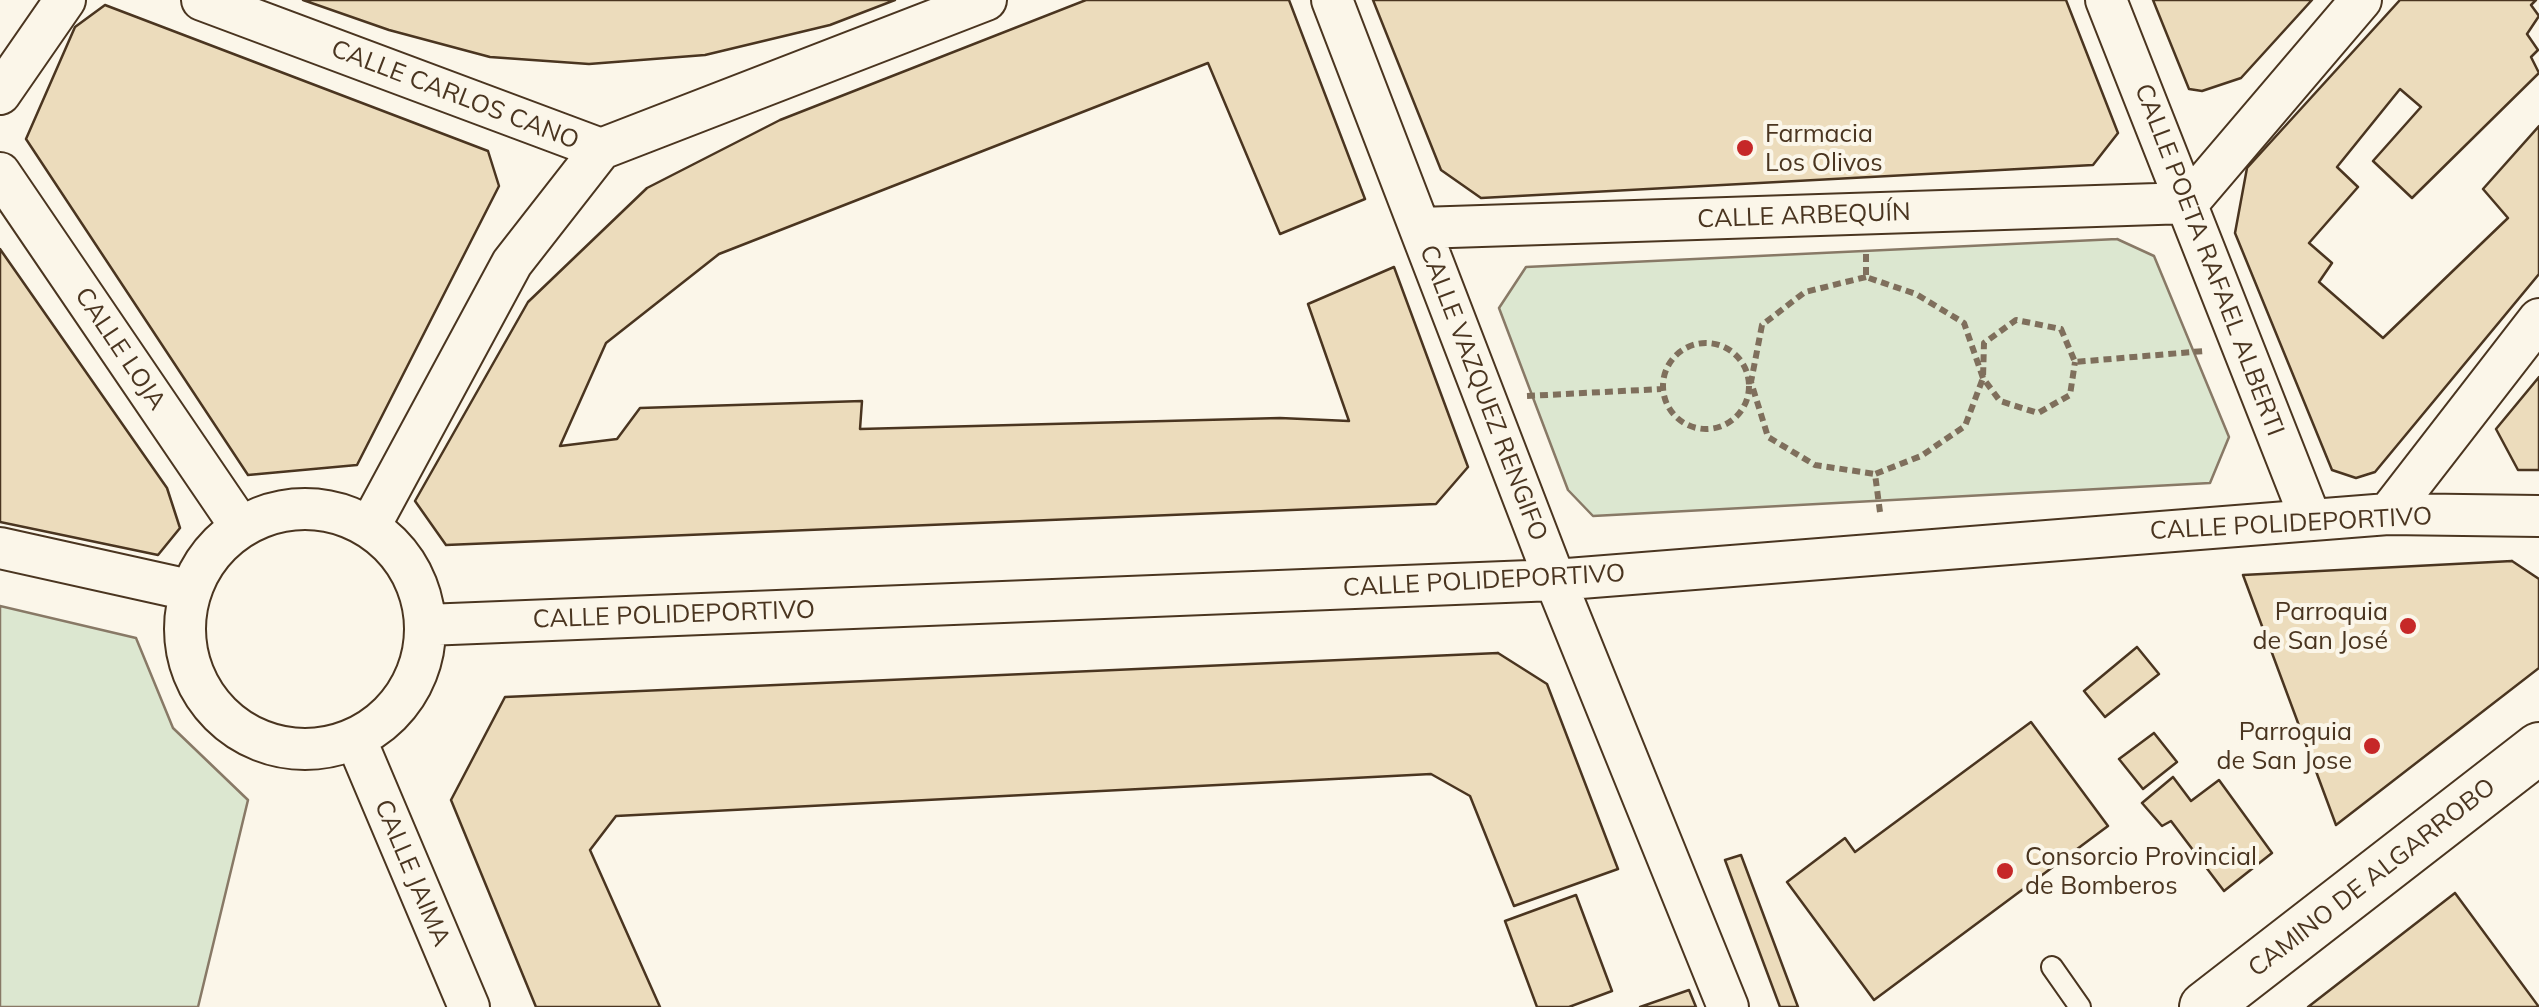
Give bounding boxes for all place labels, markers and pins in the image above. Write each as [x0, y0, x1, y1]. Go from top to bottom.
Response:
place label: Farmacia Los Olivos [1765, 119, 1883, 178]
marker: Farmacia Los Olivos [1734, 137, 1756, 159]
place label: Parroquia de San José [2253, 597, 2388, 656]
marker: Parroquia de San José [2397, 615, 2419, 637]
place label: Parroquia de San Jose [2217, 717, 2352, 776]
marker: Parroquia de San Jose [2361, 735, 2383, 757]
place label: Consorcio Provincial de Bomberos [2025, 842, 2257, 901]
marker: Consorcio Provincial de Bomberos [1994, 860, 2016, 882]

